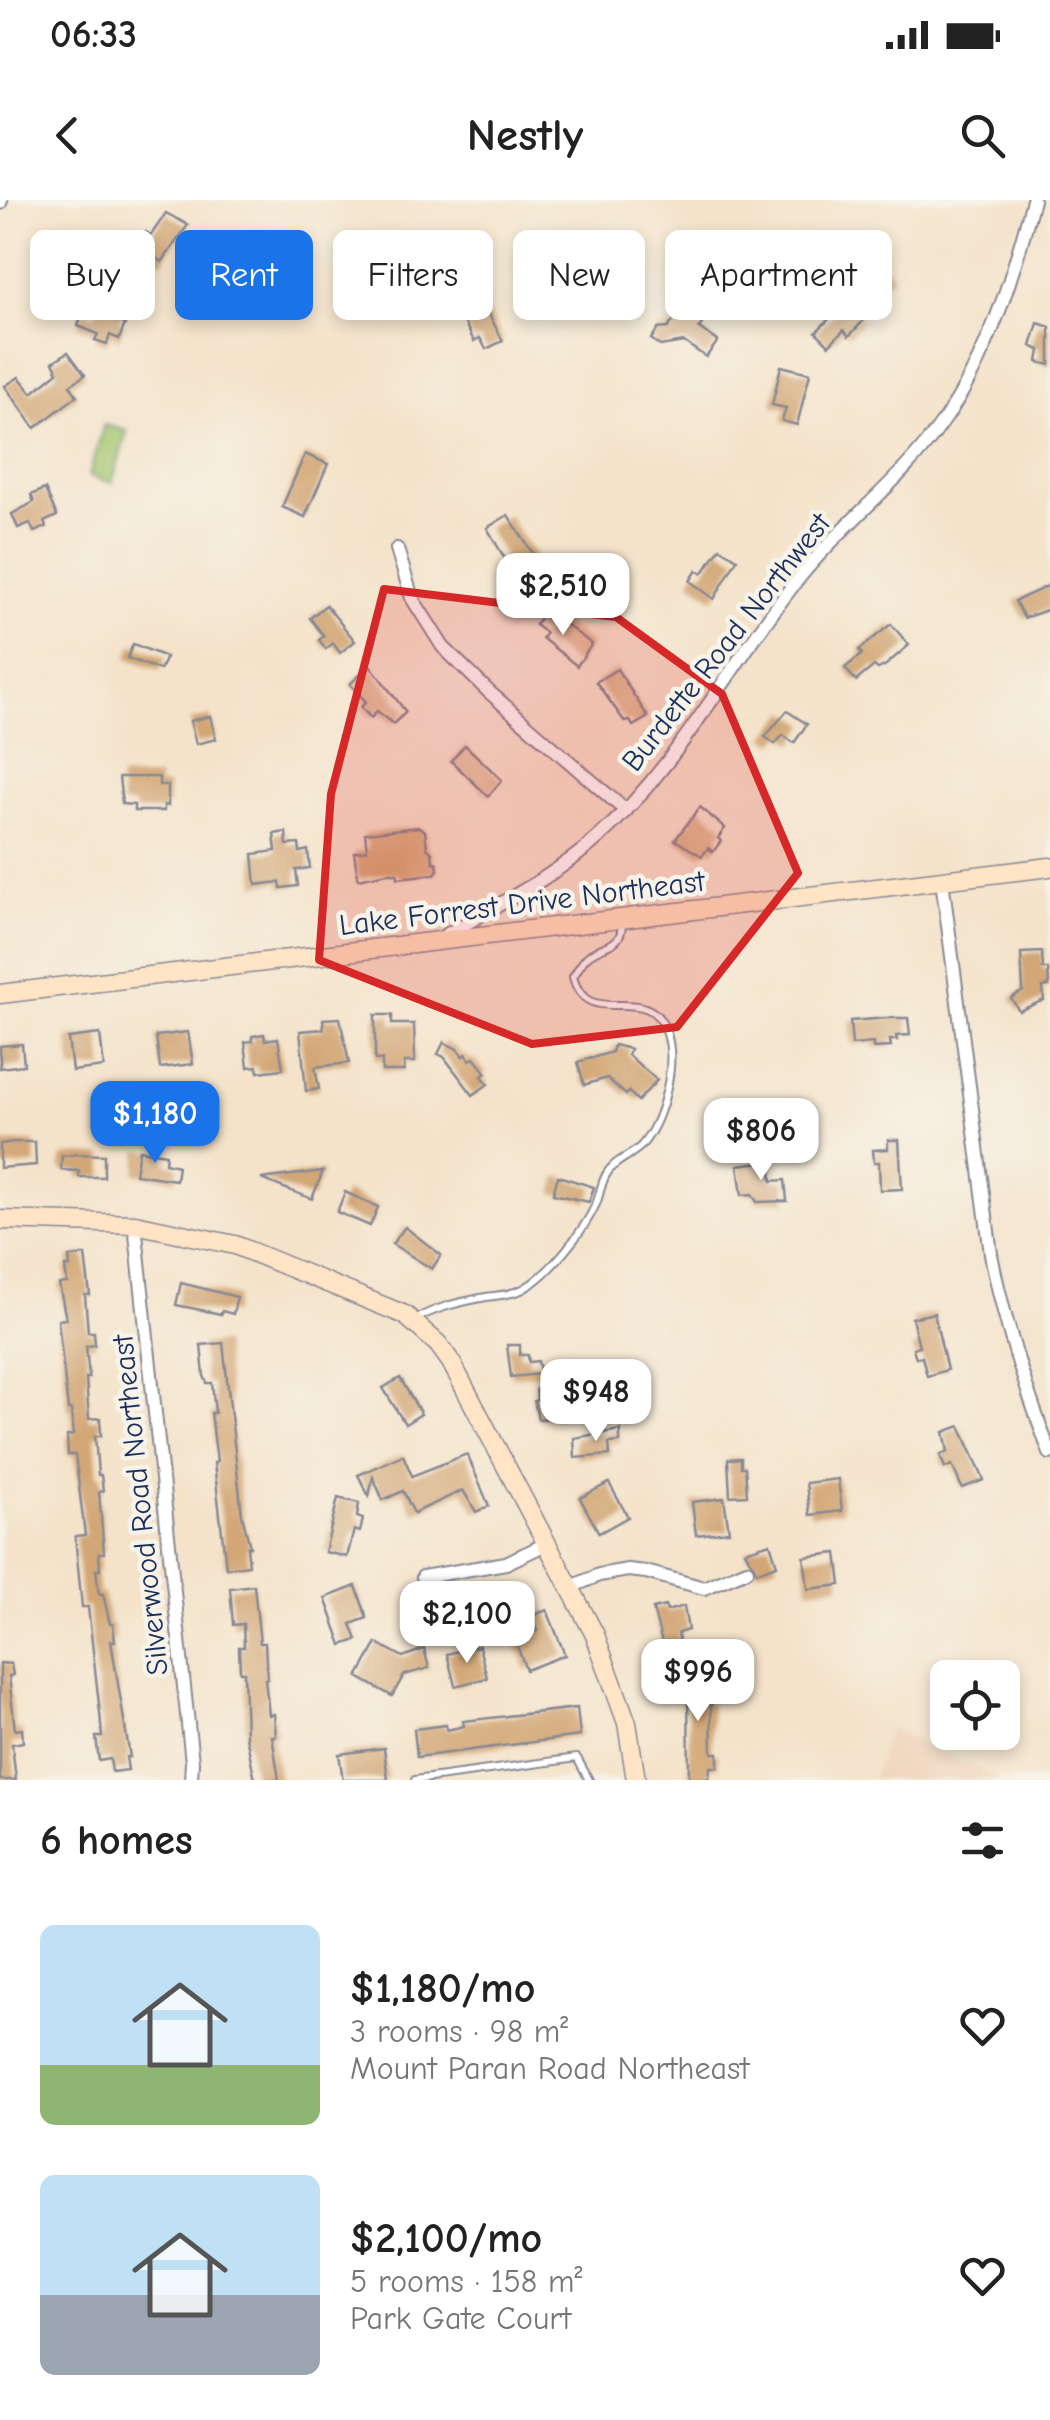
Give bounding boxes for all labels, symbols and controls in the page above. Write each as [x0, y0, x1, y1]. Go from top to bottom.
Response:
text: 06:33 [50, 13, 137, 57]
icon: back [40, 108, 95, 163]
icon: search [955, 108, 1010, 163]
text: Nestly [467, 109, 583, 161]
chip: Buy [30, 230, 155, 320]
chip: Rent [175, 230, 313, 320]
chip: Filters [333, 230, 493, 320]
chip: New [513, 230, 645, 320]
chip: Apartment [665, 230, 892, 320]
street label: Burdette Road Northwest [615, 505, 839, 778]
pin: $2,510 [482, 553, 644, 638]
text: $2,510 [518, 567, 608, 604]
street label: Lake Forrest Drive Northeast [337, 864, 708, 943]
pin: $1,180 [74, 1081, 236, 1166]
text: $1,180 [112, 1095, 198, 1132]
pin: $806 [702, 1098, 820, 1183]
text: $806 [726, 1112, 796, 1149]
street label: Silverwood Road Northeast [105, 1331, 176, 1677]
pin: $948 [537, 1359, 655, 1444]
text: $948 [562, 1373, 630, 1410]
pin: $2,100 [386, 1581, 548, 1666]
text: $2,100 [422, 1595, 512, 1632]
pin: $996 [639, 1639, 757, 1724]
text: $996 [663, 1653, 733, 1690]
map controls [930, 1660, 1020, 1750]
button: locate [930, 1660, 1020, 1750]
icon: filters [955, 1813, 1010, 1868]
text: 6 homes [40, 1816, 193, 1865]
text: $1,180/mo [350, 1964, 535, 2013]
icon: home [120, 1965, 240, 2085]
icon: heart [955, 1998, 1010, 2053]
text: 3 rooms · 98 m² [350, 2013, 568, 2050]
text: Mount Paran Road Northeast [350, 2050, 750, 2087]
text: $2,100/mo [350, 2214, 542, 2263]
icon: home [120, 2215, 240, 2335]
icon: heart [955, 2248, 1010, 2303]
text: 5 rooms · 158 m² [350, 2263, 582, 2300]
text: Park Gate Court [350, 2300, 571, 2337]

